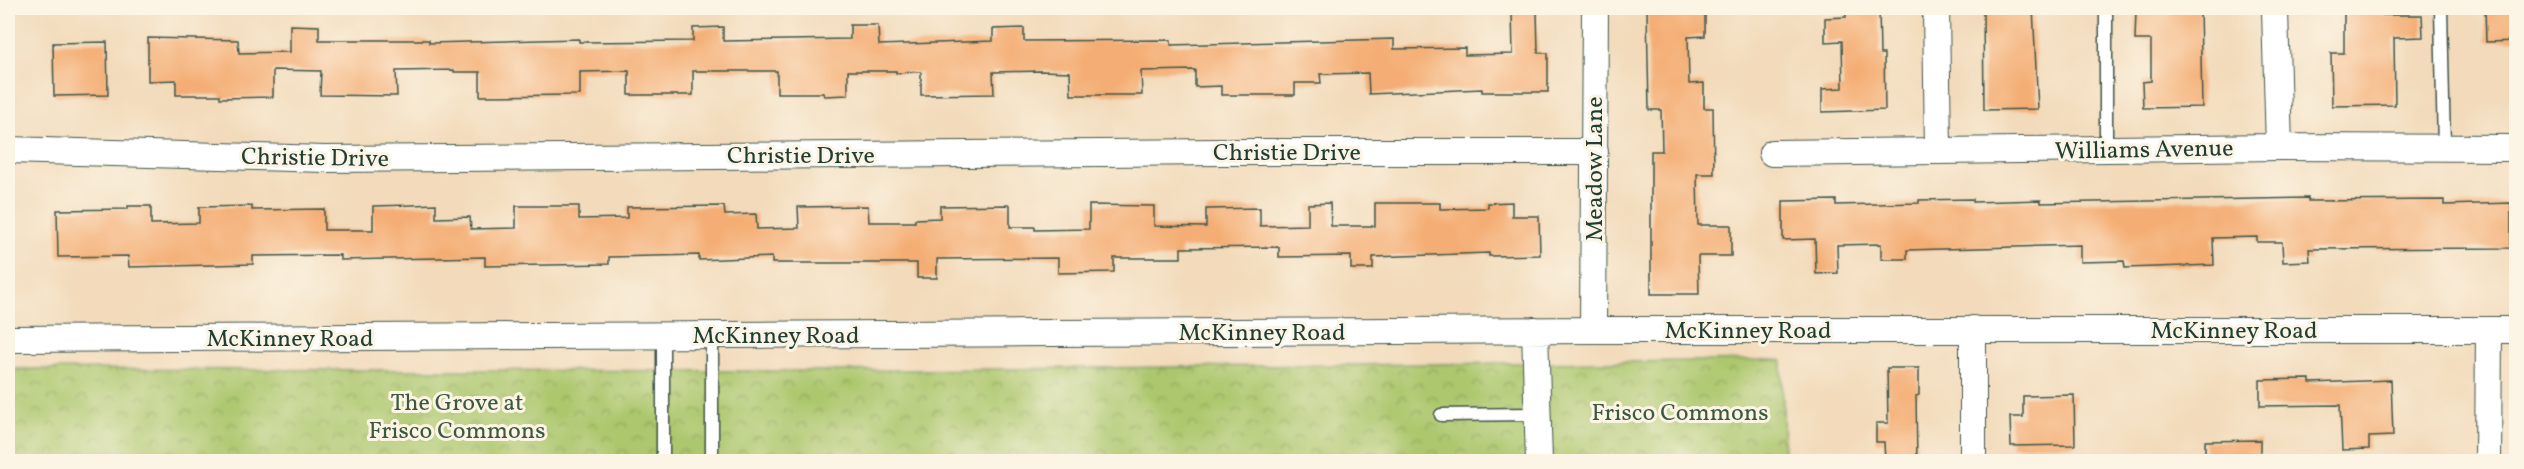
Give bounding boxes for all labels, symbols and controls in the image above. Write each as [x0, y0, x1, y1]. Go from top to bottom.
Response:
street label: Meadow Lane [1579, 96, 1613, 242]
street label: Williams Avenue [2054, 132, 2234, 170]
street label: Christie Drive [1213, 137, 1361, 171]
street label: Christie Drive [727, 140, 875, 174]
street label: Christie Drive [241, 141, 389, 177]
street label: McKinney Road [1664, 315, 1832, 349]
street label: McKinney Road [2150, 315, 2318, 349]
street label: McKinney Road [1178, 317, 1346, 351]
street label: McKinney Road [692, 320, 860, 354]
street label: McKinney Road [206, 323, 374, 357]
park label: The Grove at Frisco Commons [369, 387, 545, 449]
park label: Frisco Commons [1592, 397, 1768, 431]

